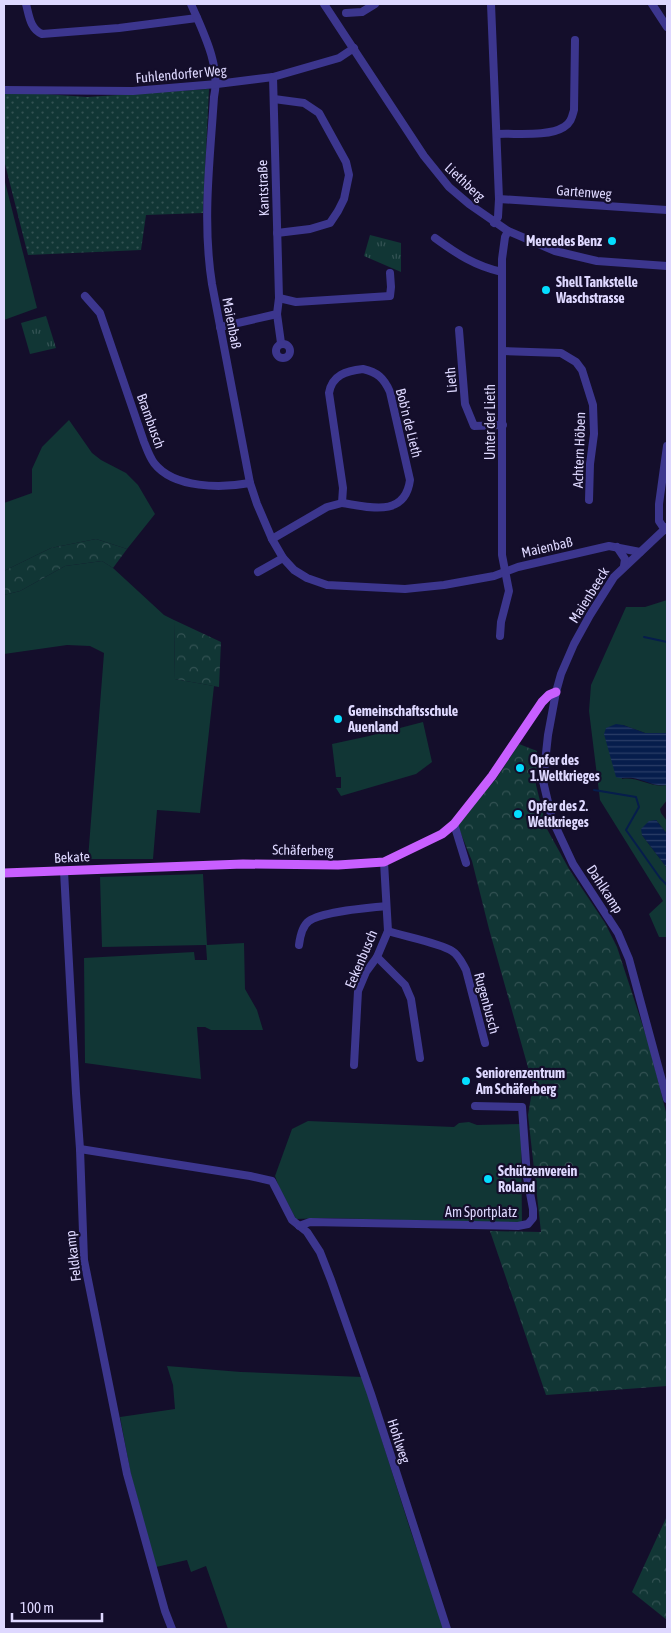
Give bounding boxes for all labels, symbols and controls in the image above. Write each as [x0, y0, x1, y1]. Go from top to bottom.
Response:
street label: Fuhlendorfer Weg [135, 62, 227, 86]
street label: Kantstraße [254, 160, 272, 216]
street label: Liethberg [442, 160, 488, 204]
street label: Gartenweg [556, 182, 612, 202]
place label: Mercedes Benz [526, 233, 602, 249]
marker: Mercedes Benz [606, 235, 618, 247]
place label: Shell Tankstelle Waschstrasse [555, 274, 638, 306]
marker: Shell Tankstelle Waschstrasse [540, 284, 552, 296]
street label: Maienbaß [219, 296, 245, 350]
street label: Lieth [442, 366, 460, 394]
street label: Unter der Lieth [482, 384, 498, 460]
street label: Bob'n de Lieth [393, 387, 425, 459]
street label: Brambusch [134, 391, 168, 451]
street label: Achtern Höben [570, 412, 588, 488]
street label: Maienbaß [520, 533, 575, 561]
street label: Maienbeeck [566, 564, 612, 626]
place label: Gemeinschaftsschule Auenland [347, 703, 458, 735]
marker: Gemeinschaftsschule Auenland [332, 713, 344, 725]
place label: Opfer des 1.Weltkrieges [530, 752, 600, 784]
marker: Opfer des 1.Weltkrieges [514, 762, 526, 774]
place label: Opfer des 2. Weltkrieges [527, 798, 589, 830]
marker: Opfer des 2. Weltkrieges [512, 808, 524, 820]
street label: Schäferberg [272, 841, 334, 859]
street label: Bekate [54, 848, 90, 866]
street label: Dahlkamp [584, 862, 627, 916]
street label: Eekenbusch [342, 927, 380, 991]
street label: Rugenbusch [471, 971, 503, 1035]
place label: Seniorenzentrum Am Schäferberg [475, 1065, 565, 1097]
marker: Seniorenzentrum Am Schäferberg [460, 1075, 472, 1087]
place label: Schützenverein Roland [498, 1163, 577, 1195]
marker: Schützenverein Roland [482, 1173, 494, 1185]
street label: Am Sportplatz [445, 1204, 517, 1220]
street label: Feldkamp [62, 1229, 84, 1282]
street label: Hohlweg [384, 1417, 414, 1465]
scale bar [12, 1590, 102, 1622]
text: 100 m [20, 1599, 54, 1616]

